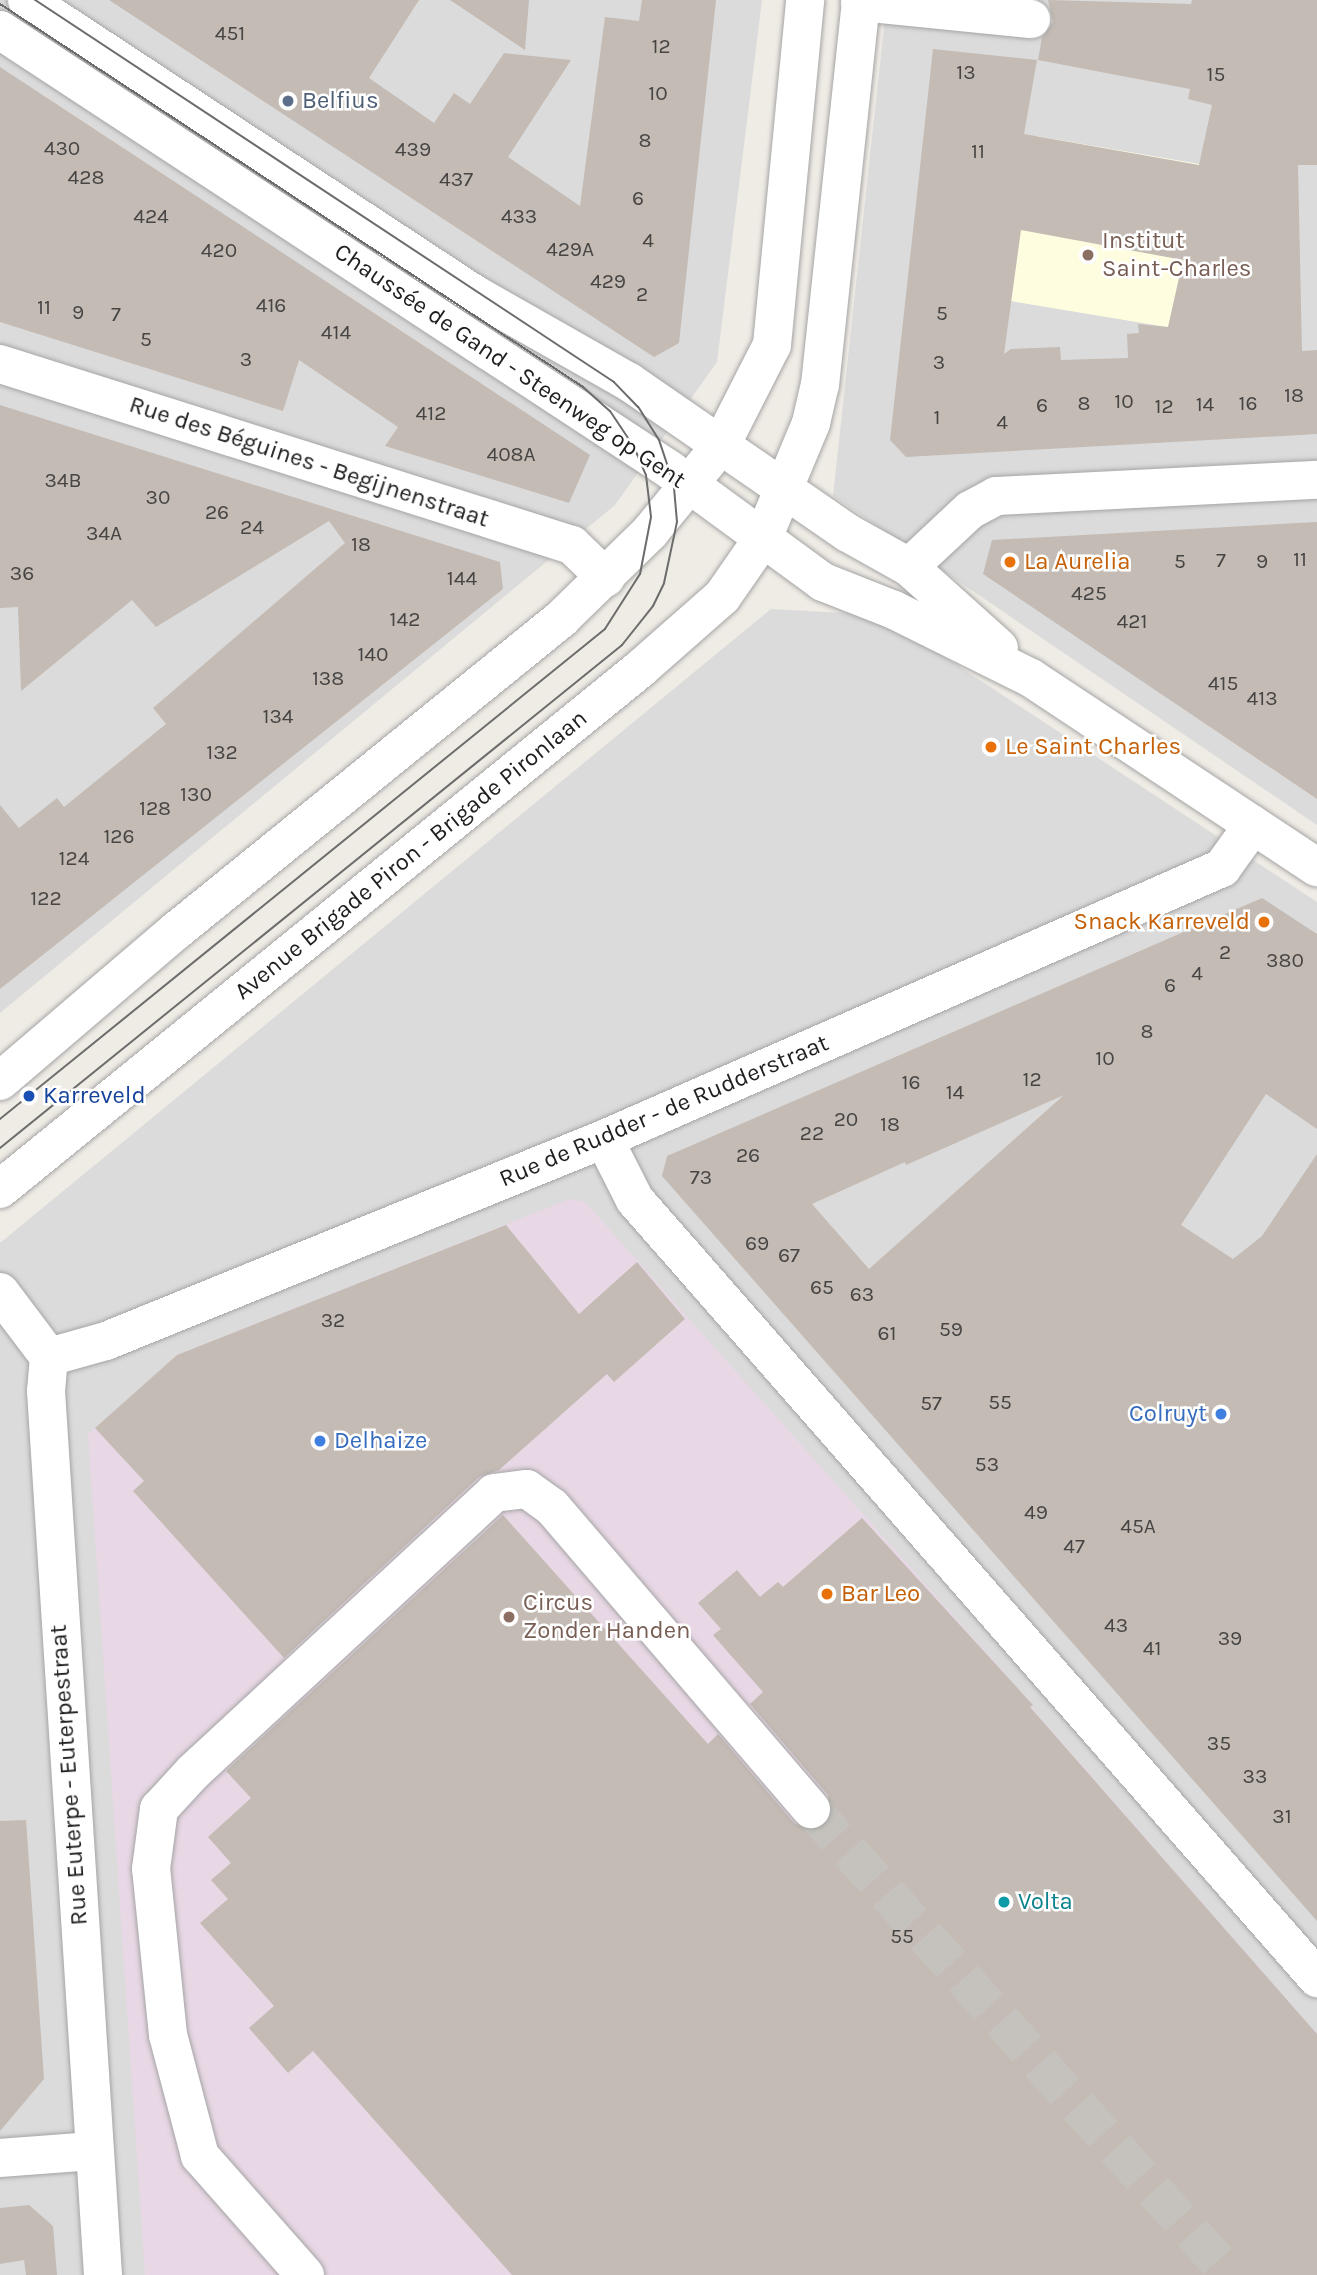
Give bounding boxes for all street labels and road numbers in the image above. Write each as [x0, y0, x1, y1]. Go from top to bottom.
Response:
street label: Chaussée de Gand - Steenweg op Gent [329, 237, 691, 495]
street label: Rue des Béguines - Begijnenstraat [126, 390, 492, 534]
street label: Avenue Brigade Piron - Brigade Pironlaan [229, 704, 593, 1006]
street label: Rue de Rudder - de Rudderstraat [495, 1028, 833, 1194]
street label: Rue Euterpe - Euterpestraat [44, 1624, 94, 1926]

